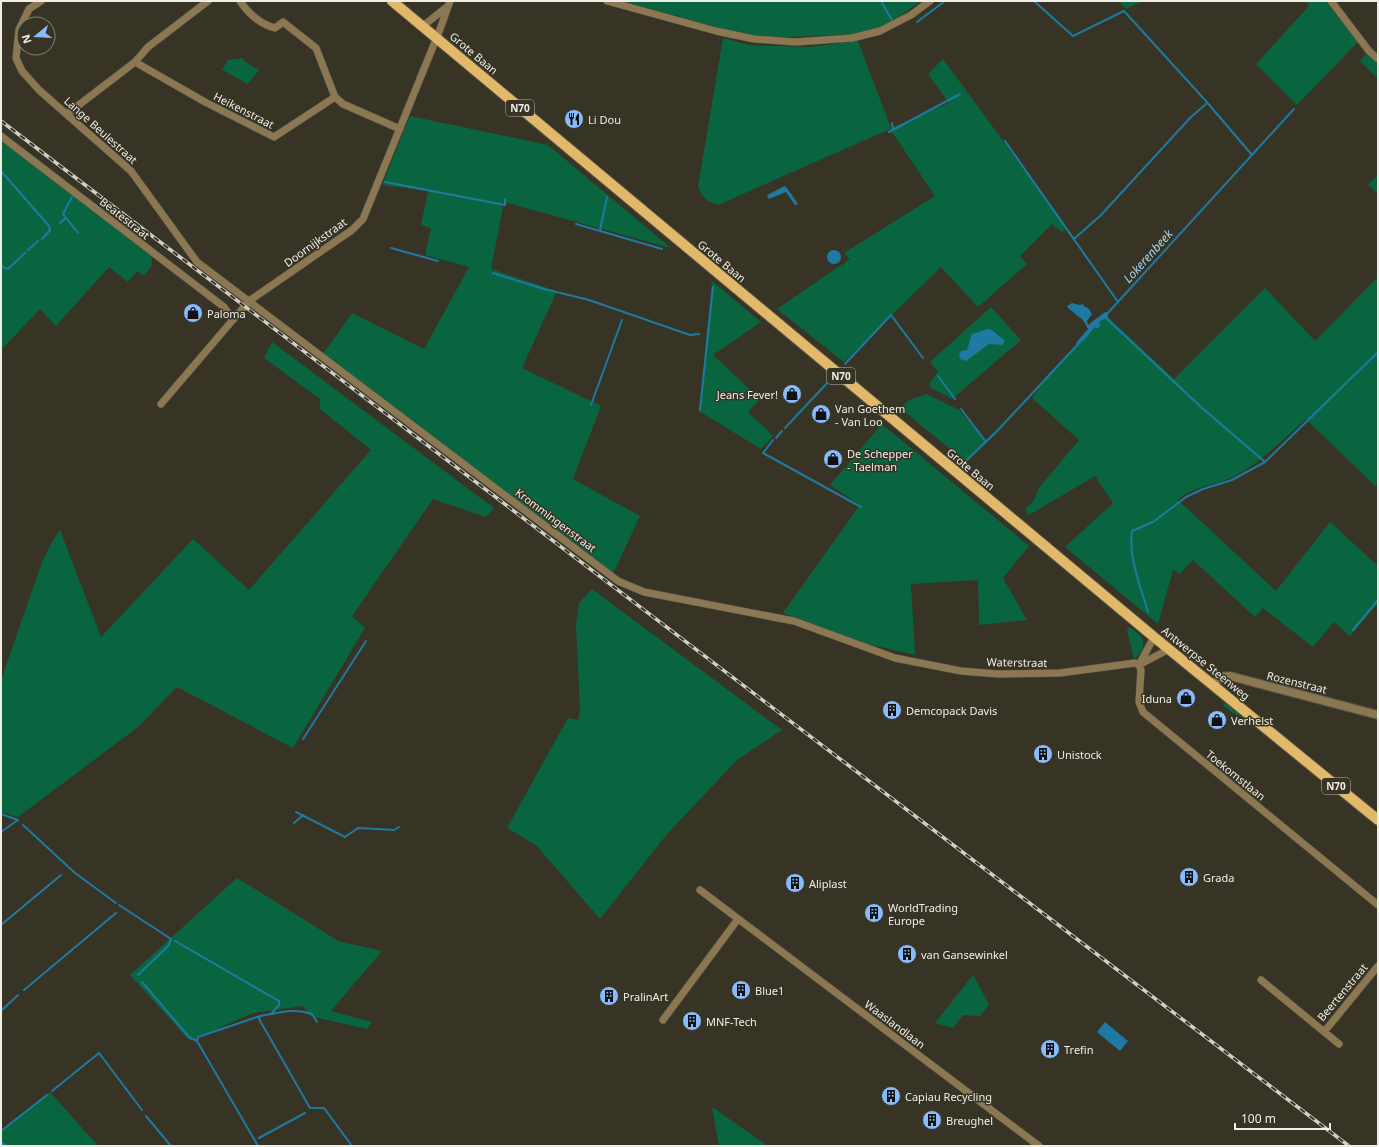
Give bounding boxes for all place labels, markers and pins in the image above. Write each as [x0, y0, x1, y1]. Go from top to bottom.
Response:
restaurant icon: Li Dou [563, 108, 585, 130]
place label: Li Dou [588, 112, 621, 127]
shop icon: Paloma [182, 302, 204, 324]
place label: Paloma [207, 306, 246, 321]
shop icon: Jeans Fever! [781, 383, 803, 405]
place label: Jeans Fever! [716, 387, 778, 402]
place label: Van Goethem - Van Loo [835, 401, 905, 429]
shop icon: Van Goethem - Van Loo [810, 403, 832, 425]
place label: De Schepper - Taelman [847, 446, 913, 474]
shop icon: De Schepper - Taelman [822, 448, 844, 470]
shop icon: Iduna [1175, 687, 1197, 709]
place label: Iduna [1142, 691, 1172, 706]
building icon: Demcopack Davis [881, 699, 903, 721]
place label: Demcopack Davis [906, 703, 997, 718]
shop icon: Verhelst [1206, 709, 1228, 731]
place label: Verhelst [1231, 713, 1273, 728]
building icon: Unistock [1032, 743, 1054, 765]
place label: Unistock [1057, 747, 1102, 762]
building icon: Grada [1178, 866, 1200, 888]
place label: Grada [1203, 870, 1234, 885]
building icon: Aliplast [784, 872, 806, 894]
place label: Aliplast [809, 876, 847, 891]
place label: WorldTrading Europe [888, 900, 958, 928]
building icon: WorldTrading Europe [863, 902, 885, 924]
building icon: van Gansewinkel [896, 943, 918, 965]
place label: van Gansewinkel [921, 947, 1008, 962]
building icon: Blue1 [730, 979, 752, 1001]
place label: Blue1 [755, 983, 784, 998]
building icon: PralinArt [598, 985, 620, 1007]
place label: PralinArt [623, 989, 668, 1004]
building icon: MNF-Tech [681, 1010, 703, 1032]
place label: MNF-Tech [706, 1014, 757, 1029]
building icon: Trefin [1039, 1038, 1061, 1060]
place label: Trefin [1064, 1042, 1094, 1057]
building icon: Capiau Recycling [880, 1085, 902, 1107]
place label: Capiau Recycling [905, 1089, 992, 1104]
building icon: Breughel [921, 1109, 943, 1131]
place label: Breughel [946, 1113, 993, 1128]

